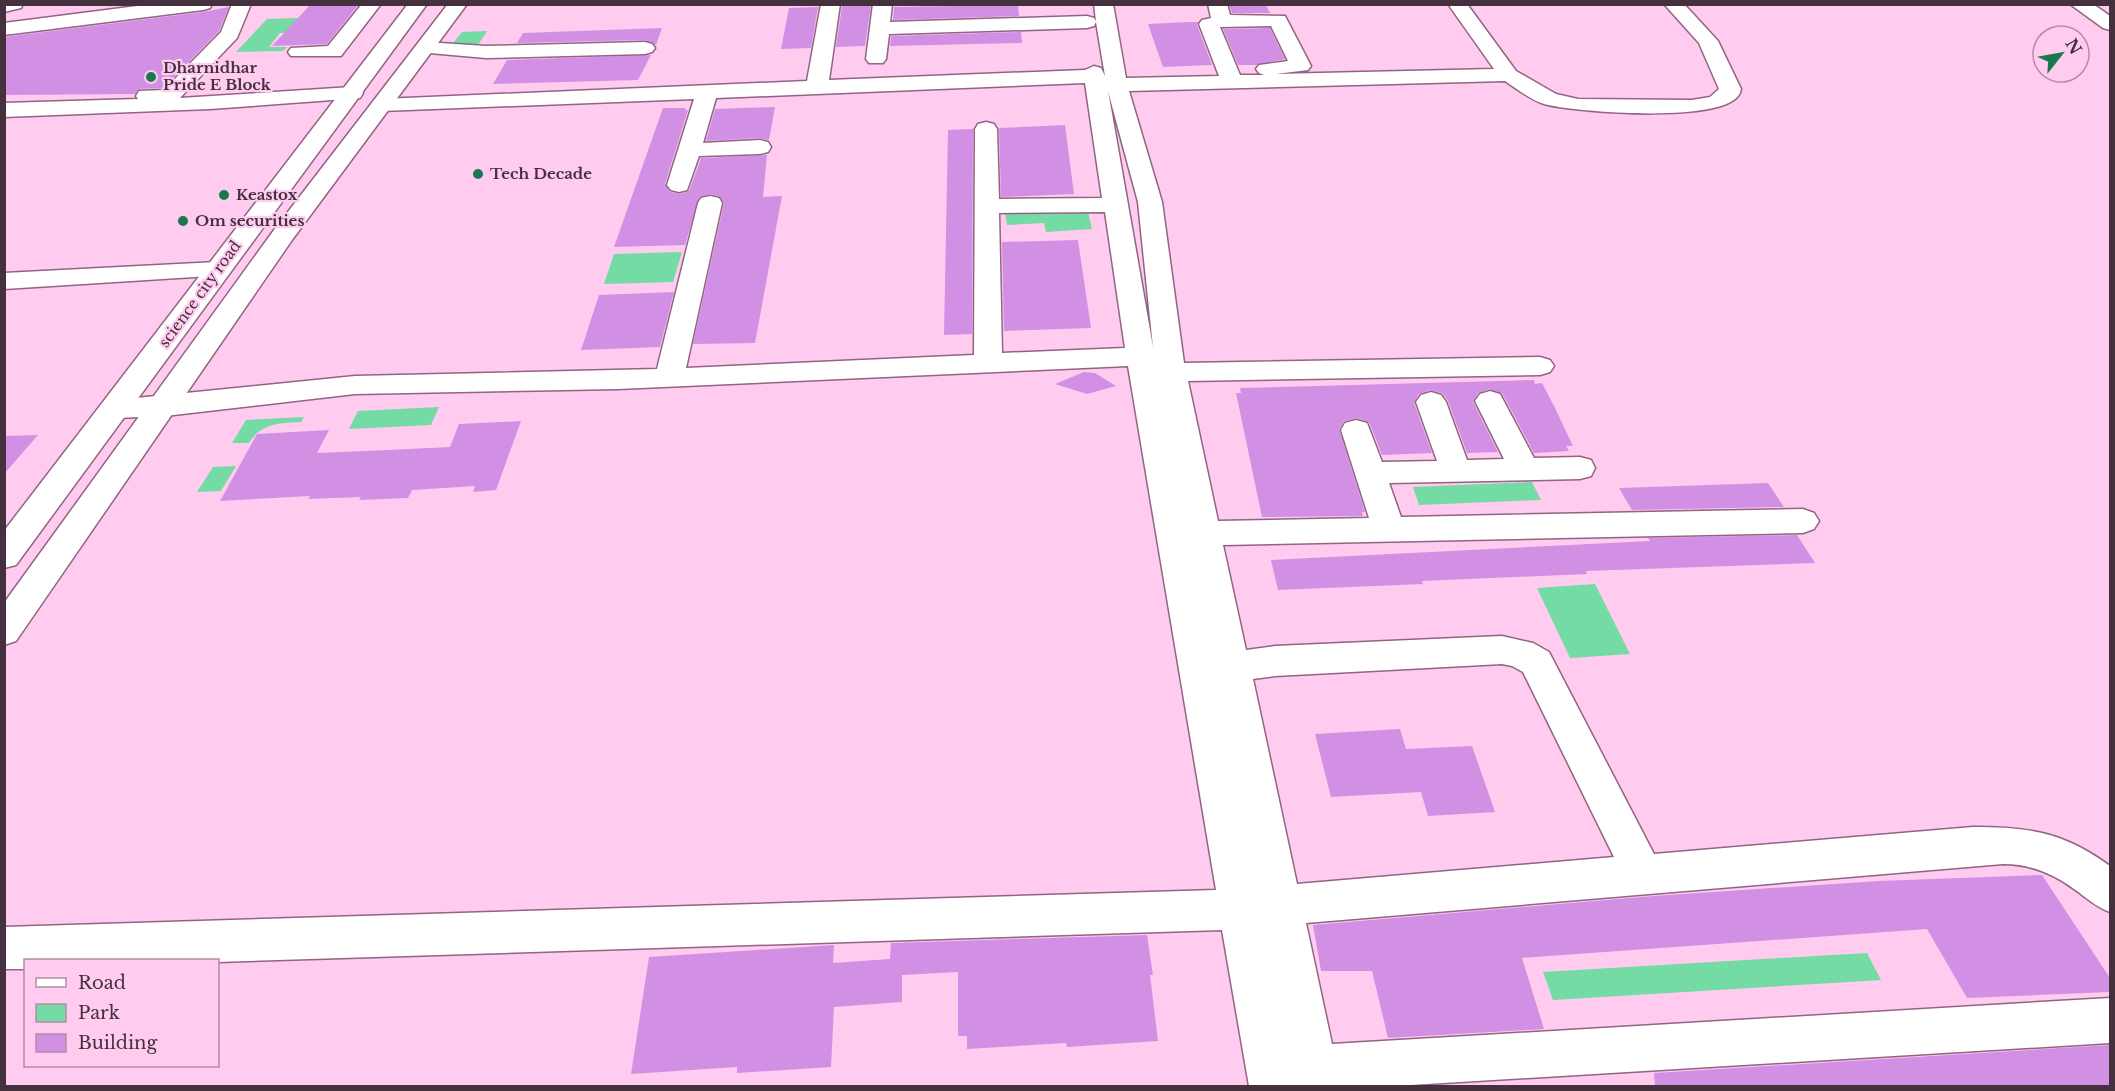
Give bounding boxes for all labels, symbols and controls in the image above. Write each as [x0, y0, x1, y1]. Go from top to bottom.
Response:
north arrow [2031, 24, 2091, 84]
text: N [2061, 35, 2086, 58]
place label: Dharnidhar Pride E Block [163, 58, 272, 94]
marker: Dharnidhar Pride E Block [144, 70, 158, 84]
place label: Tech Decade [490, 164, 592, 183]
marker: Tech Decade [471, 167, 485, 181]
place label: Keastox [236, 185, 298, 204]
marker: Keastox [217, 188, 231, 202]
place label: Om securities [195, 211, 304, 230]
marker: Om securities [176, 214, 190, 228]
street label: science city road [154, 237, 245, 351]
legend [24, 959, 219, 1067]
text: Road [78, 972, 126, 994]
text: Park [78, 1002, 120, 1024]
text: Building [78, 1032, 157, 1054]

